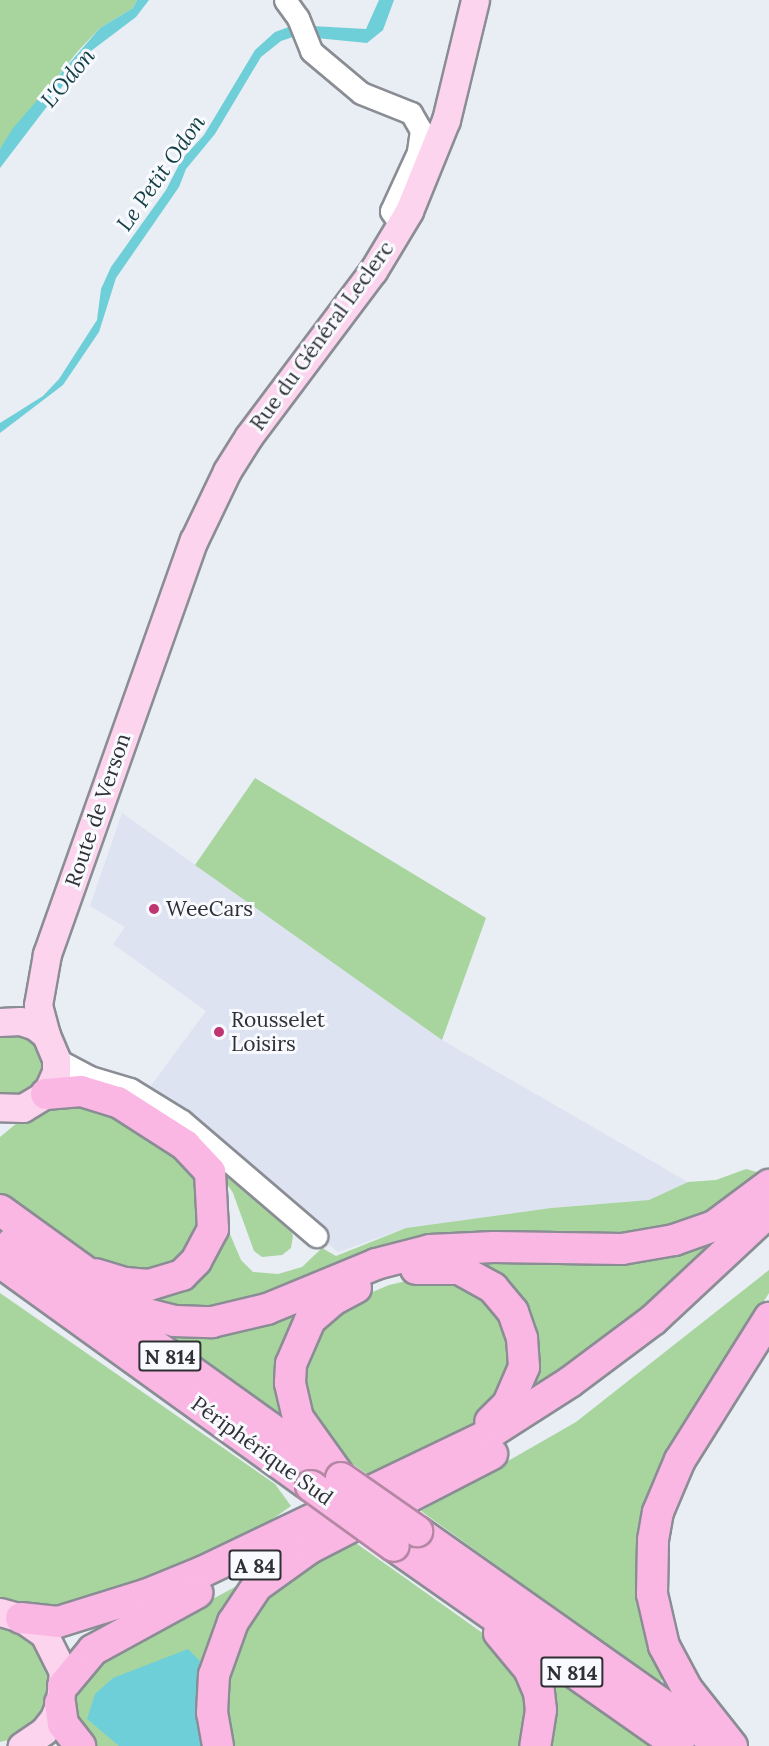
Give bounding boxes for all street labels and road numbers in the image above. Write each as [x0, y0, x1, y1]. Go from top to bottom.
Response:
street label: Rue du Général Leclerc [245, 237, 399, 435]
street label: Route de Verson [60, 730, 136, 890]
road number: N 814 [137, 1339, 203, 1373]
street label: Périphérique Sud [186, 1391, 338, 1511]
road number: A 84 [228, 1548, 282, 1582]
road number: N 814 [539, 1655, 605, 1689]

